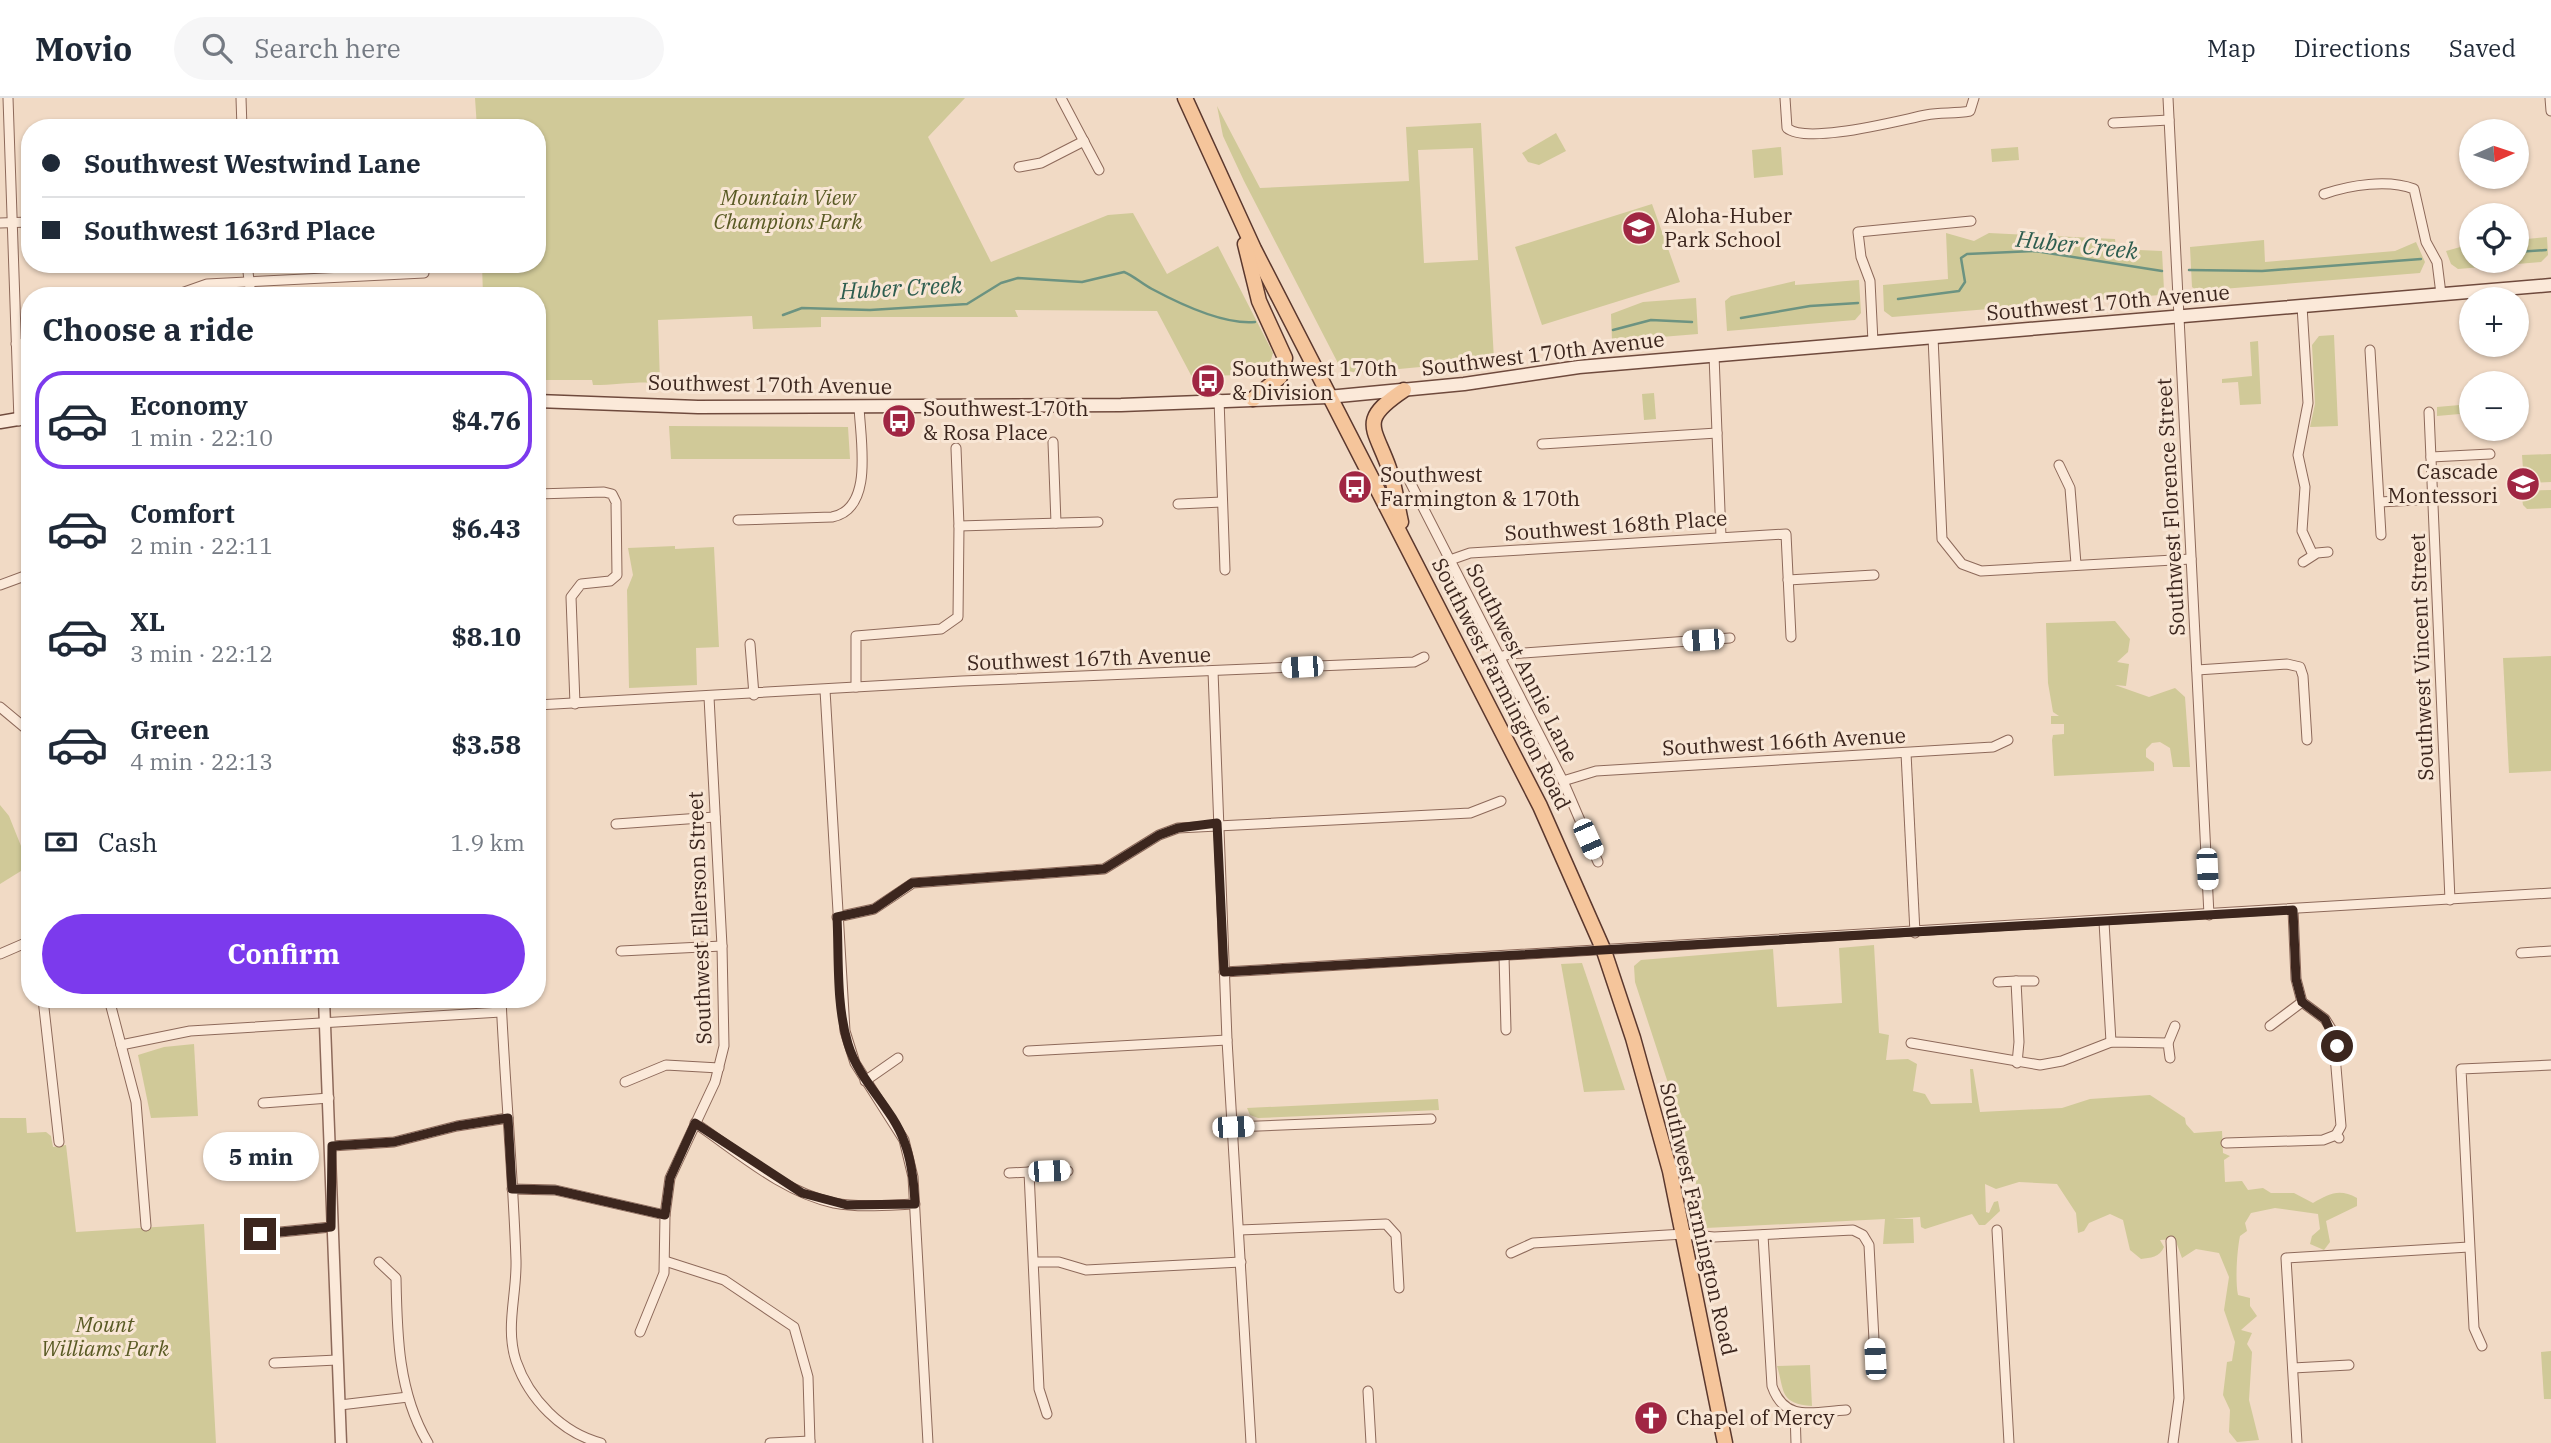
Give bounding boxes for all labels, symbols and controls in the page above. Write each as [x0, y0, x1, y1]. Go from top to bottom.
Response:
search box [174, 17, 664, 80]
text: Movio [35, 27, 132, 70]
icon: search [198, 29, 236, 67]
text: Search here [254, 31, 401, 65]
text: Map [2207, 32, 2256, 64]
text: Directions [2294, 32, 2411, 64]
text: Saved [2449, 32, 2516, 64]
north arrow [2459, 119, 2529, 189]
map controls [2459, 119, 2529, 441]
text: Southwest Westwind Lane [84, 146, 421, 180]
park label: Mountain View Champions Park [714, 183, 863, 235]
place label: Aloha-Huber Park School [1664, 201, 1793, 253]
button: locate [2459, 203, 2529, 273]
school or university icon: Aloha-Huber Park School [1620, 209, 1658, 247]
text: Southwest 163rd Place [84, 213, 376, 247]
water label: Huber Creek [2014, 223, 2140, 265]
water label: Huber Creek [838, 269, 964, 305]
street label: Southwest 170th Avenue [1985, 277, 2231, 327]
button: + [2459, 287, 2529, 357]
text: Choose a ride [42, 308, 254, 350]
street label: Southwest 170th Avenue [1420, 324, 1666, 382]
place label: Southwest 170th & Division [1232, 354, 1398, 406]
bus stop icon: Southwest 170th & Division [1189, 362, 1227, 400]
street label: Southwest 170th Avenue [648, 368, 892, 400]
button: − [2459, 371, 2529, 441]
street label: Southwest Florence Street [2149, 377, 2191, 637]
text: Economy [130, 388, 248, 422]
icon: car [46, 389, 109, 452]
place label: Southwest 170th & Rosa Place [923, 394, 1089, 446]
bus stop icon: Southwest 170th & Rosa Place [880, 402, 918, 440]
text: $4.76 [451, 403, 521, 437]
text: 1 min · 22:10 [130, 422, 273, 452]
place label: Cascade Montessori [2388, 457, 2498, 509]
place label: Southwest Farmington & 170th [1380, 460, 1580, 512]
school or university icon: Cascade Montessori [2504, 465, 2542, 503]
bus stop icon: Southwest Farmington & 170th [1336, 468, 1374, 506]
text: Comfort [130, 496, 235, 530]
icon: car [46, 497, 109, 560]
street label: Southwest 168th Place [1504, 503, 1728, 547]
text: $6.43 [451, 511, 521, 545]
text: 2 min · 22:11 [130, 530, 273, 560]
street label: Southwest Vincent Street [2403, 533, 2439, 781]
street label: Southwest Farmington Road [1426, 553, 1578, 815]
street label: Southwest Annie Lane [1460, 558, 1585, 767]
text: XL [130, 604, 165, 638]
icon: car [46, 605, 109, 668]
text: $8.10 [451, 619, 521, 653]
car [1682, 628, 1725, 652]
text: 3 min · 22:12 [130, 638, 273, 668]
street label: Southwest 167th Avenue [966, 640, 1212, 676]
car [1281, 655, 1324, 679]
text: Green [130, 712, 210, 746]
icon: car [46, 713, 109, 776]
street label: Southwest 166th Avenue [1661, 721, 1907, 761]
text: $3.58 [451, 727, 521, 761]
text: 4 min · 22:13 [130, 746, 273, 776]
street label: Southwest Ellerson Street [681, 791, 717, 1045]
car [1570, 816, 1607, 862]
icon: cash [42, 823, 80, 861]
text: Cash [98, 825, 158, 859]
text: 1.9 km [451, 827, 525, 857]
car [2196, 847, 2219, 891]
button: Confirm [42, 914, 525, 994]
route start [2321, 1030, 2353, 1062]
street label: Southwest Farmington Road [1654, 1079, 1744, 1358]
car [1212, 1116, 1255, 1138]
callout: 5 min [202, 1132, 318, 1182]
text: 5 min [229, 1141, 293, 1171]
car [1028, 1160, 1071, 1182]
route end [244, 1218, 276, 1250]
park label: Mount Williams Park [41, 1310, 170, 1362]
car [1864, 1337, 1887, 1381]
church icon: Chapel of Mercy [1632, 1399, 1670, 1437]
place label: Chapel of Mercy [1676, 1403, 1835, 1431]

